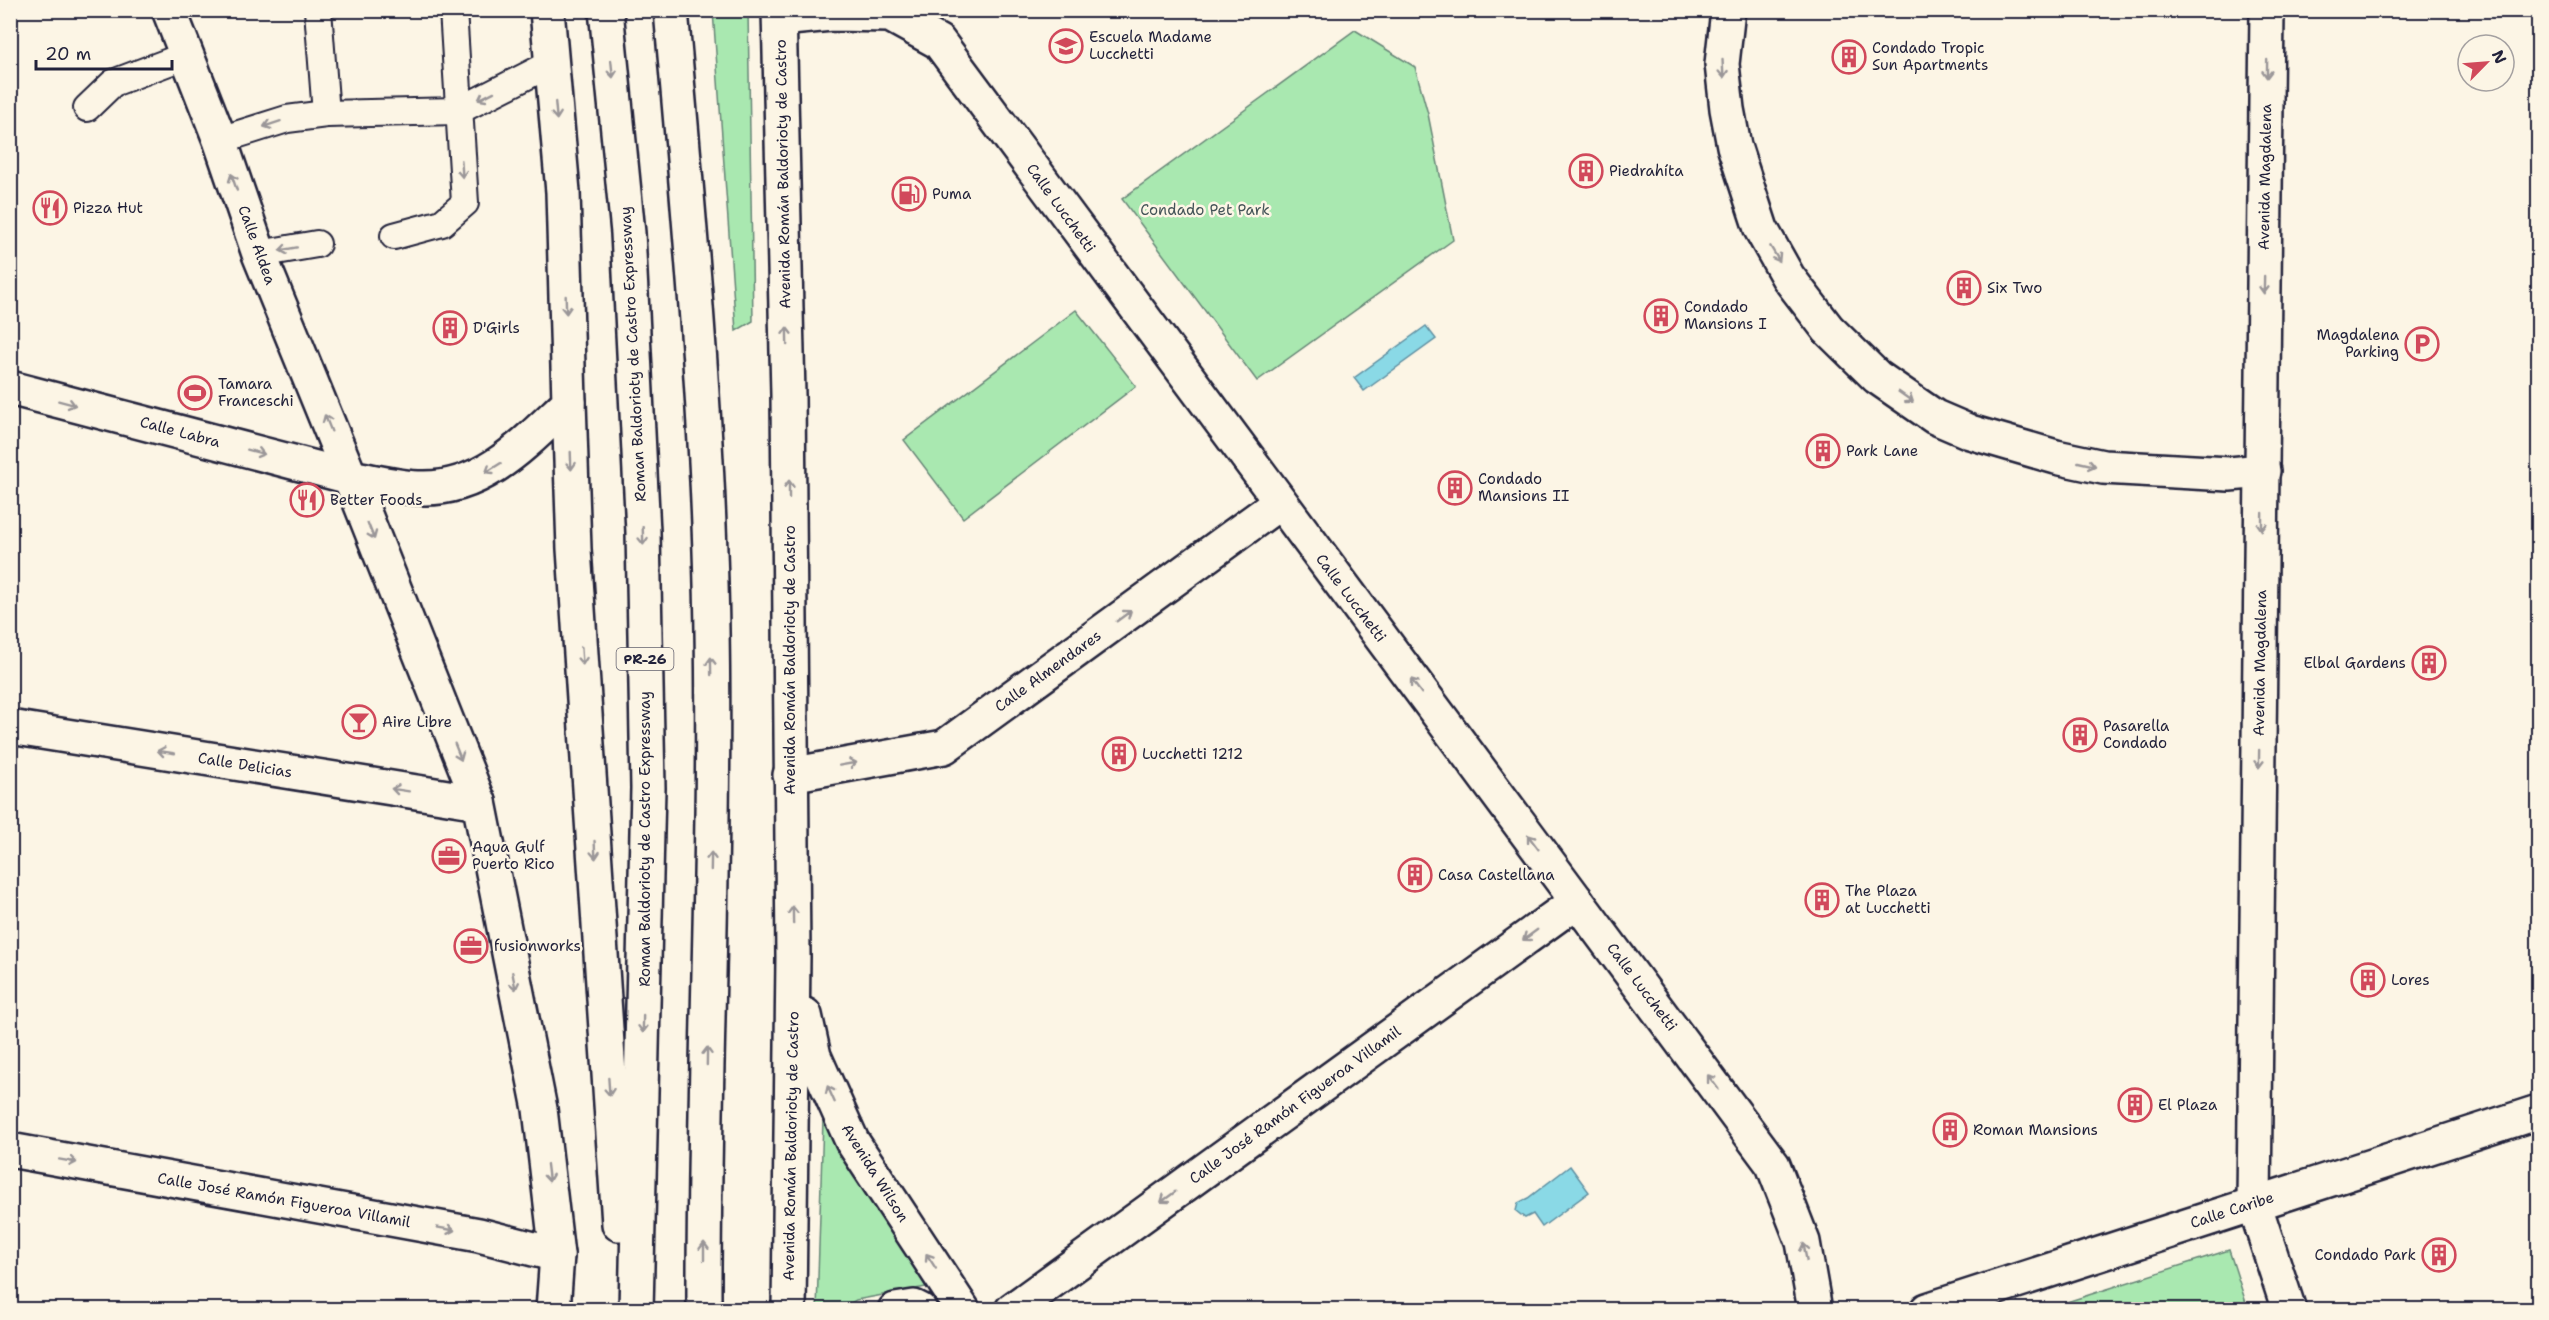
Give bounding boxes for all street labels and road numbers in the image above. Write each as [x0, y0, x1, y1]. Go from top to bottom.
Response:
street label: Avenida Román Baldorioty de Castro [771, 39, 795, 309]
street label: Avenida Magdalena [2254, 103, 2276, 250]
street label: Calle Lucchetti [1022, 159, 1100, 257]
street label: Calle Aldea [233, 203, 281, 288]
street label: Roman Baldorioty de Castro Expressway [615, 206, 651, 502]
street label: Calle Labra [138, 412, 223, 452]
street label: Avenida Román Baldorioty de Castro [780, 525, 800, 795]
street label: Calle Lucchetti [1311, 550, 1391, 646]
street label: Avenida Magdalena [2249, 589, 2271, 736]
street label: Calle Almendares [991, 626, 1105, 716]
road number: PR-26 [616, 648, 674, 670]
street label: Roman Baldorioty de Castro Expressway [635, 691, 655, 987]
street label: Calle Delicias [196, 748, 294, 782]
street label: Calle Lucchetti [1602, 939, 1682, 1035]
street label: Avenida Román Baldorioty de Castro [779, 1011, 803, 1281]
street label: Calle José Ramón Figueroa Villamil [1185, 1021, 1405, 1189]
street label: Avenida Wilson [837, 1120, 913, 1226]
street label: Calle José Ramón Figueroa Villamil [156, 1168, 413, 1232]
street label: Calle Caribe [2188, 1187, 2276, 1233]

